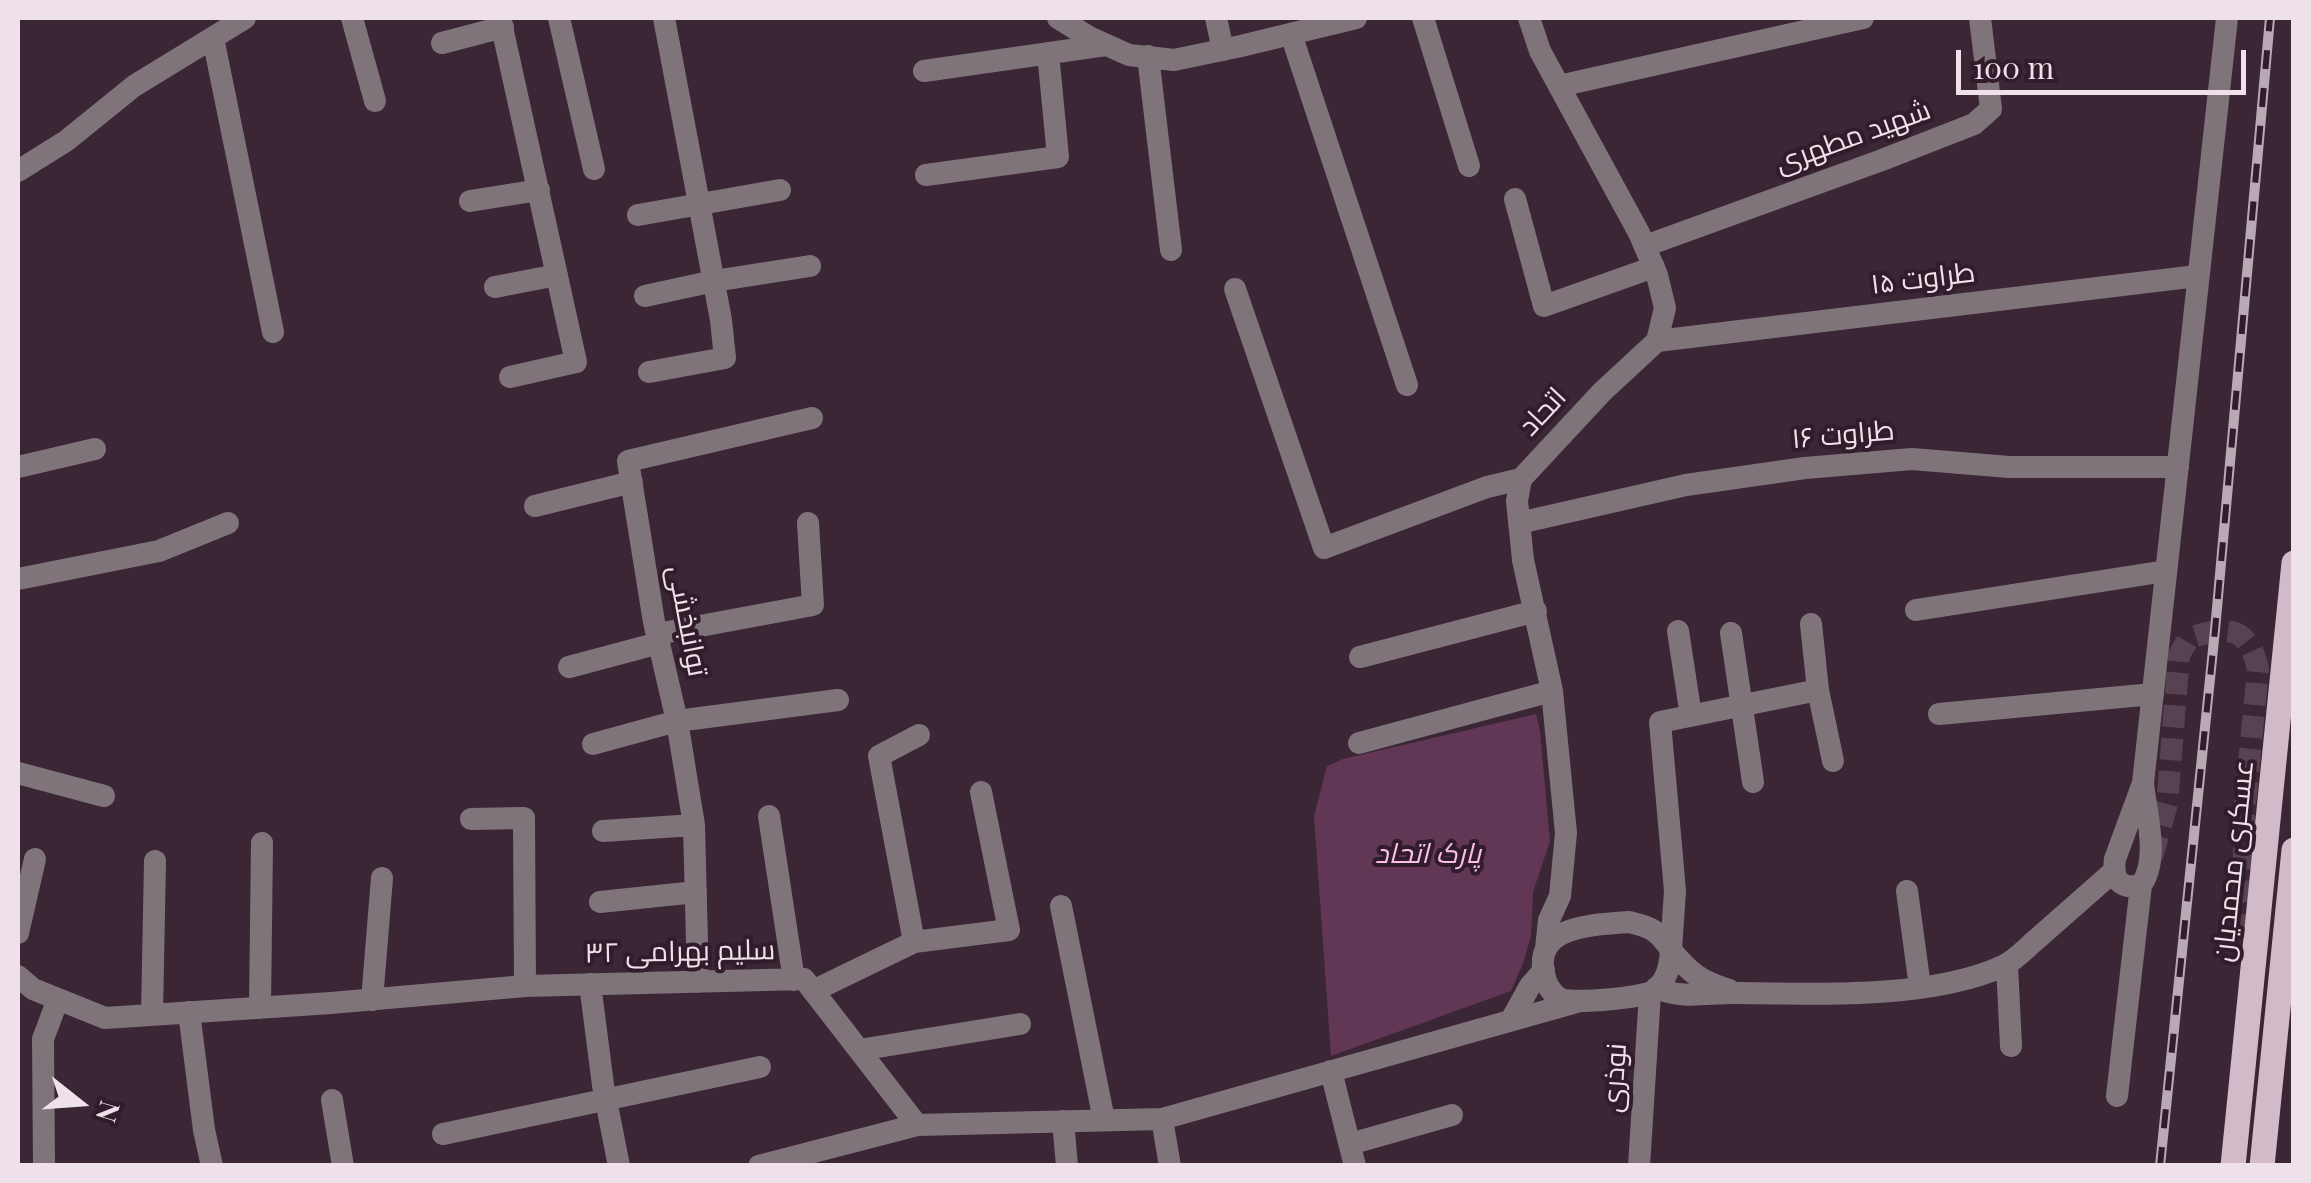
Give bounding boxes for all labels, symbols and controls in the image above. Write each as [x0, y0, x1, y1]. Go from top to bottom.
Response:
scale bar [1961, 30, 2251, 92]
text: 100 m [1973, 47, 2054, 87]
street label: شهید مطهری [1771, 93, 1935, 181]
street label: طراوت ۱۵ [1869, 256, 1977, 302]
street label: اتحاد [1512, 381, 1574, 443]
street label: طراوت ۱۶ [1790, 414, 1896, 456]
street label: توانبخشی [660, 563, 714, 679]
street label: عسکری محمدیان [2207, 758, 2261, 964]
park label: پارک اتحاد [1375, 837, 1481, 871]
street label: سلیم بهرامی ۳۲ [584, 934, 776, 970]
street label: نوذری [1596, 1042, 1634, 1114]
north arrow [30, 1053, 130, 1153]
text: N [89, 1097, 130, 1127]

